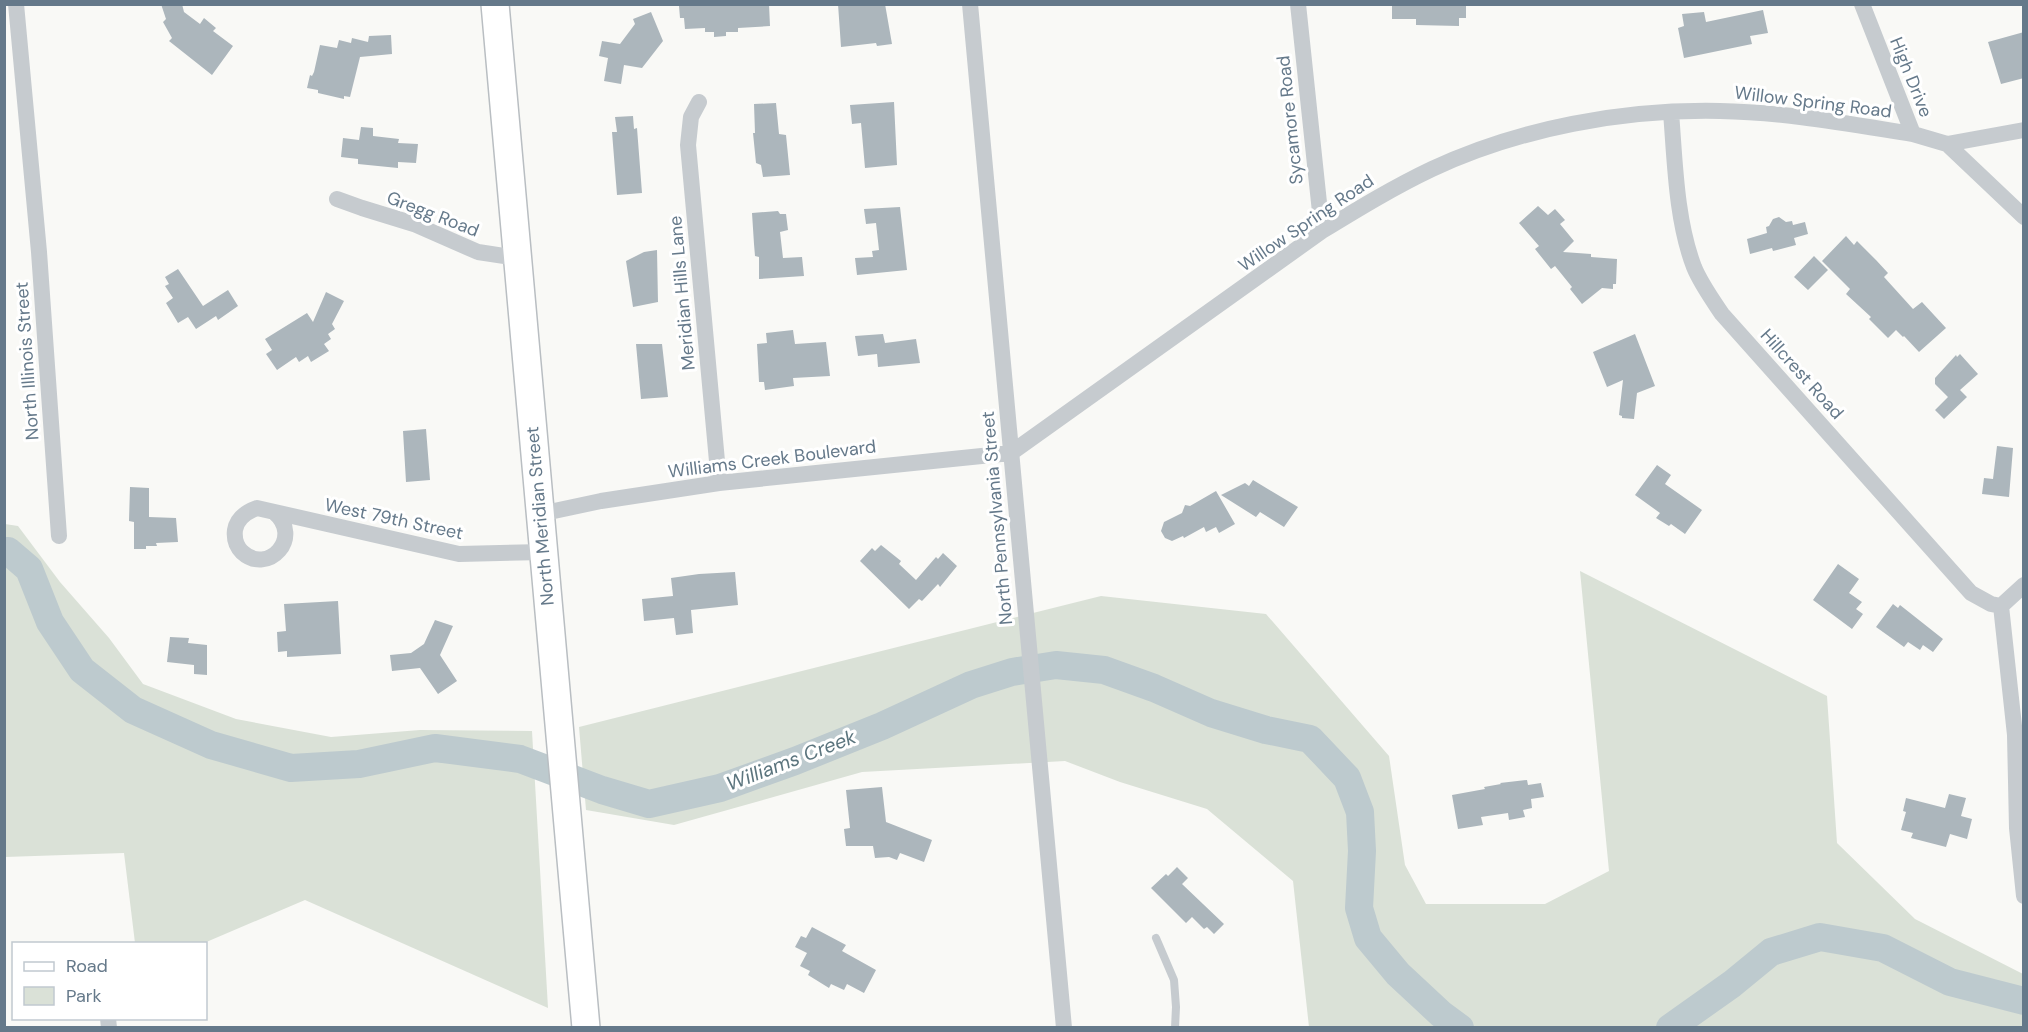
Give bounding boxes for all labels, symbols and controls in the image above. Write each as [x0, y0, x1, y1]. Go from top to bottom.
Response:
street label: High Drive [1884, 33, 1938, 121]
street label: Sycamore Road [1271, 54, 1309, 186]
street label: Willow Spring Road [1733, 80, 1893, 124]
street label: Willow Spring Road [1234, 169, 1378, 277]
street label: Gregg Road [383, 185, 483, 243]
street label: Meridian Hills Lane [663, 215, 701, 371]
street label: North Illinois Street [9, 281, 45, 441]
street label: Hillcrest Road [1755, 324, 1849, 424]
street label: North Pennsylvania Street [976, 410, 1018, 626]
street label: North Meridian Street [520, 425, 560, 607]
street label: Williams Creek Boulevard [667, 434, 877, 484]
street label: West 79th Street [323, 493, 465, 545]
water label: Williams Creek [722, 723, 860, 797]
legend [12, 942, 207, 1020]
text: Road [66, 954, 108, 978]
text: Park [66, 984, 102, 1008]

